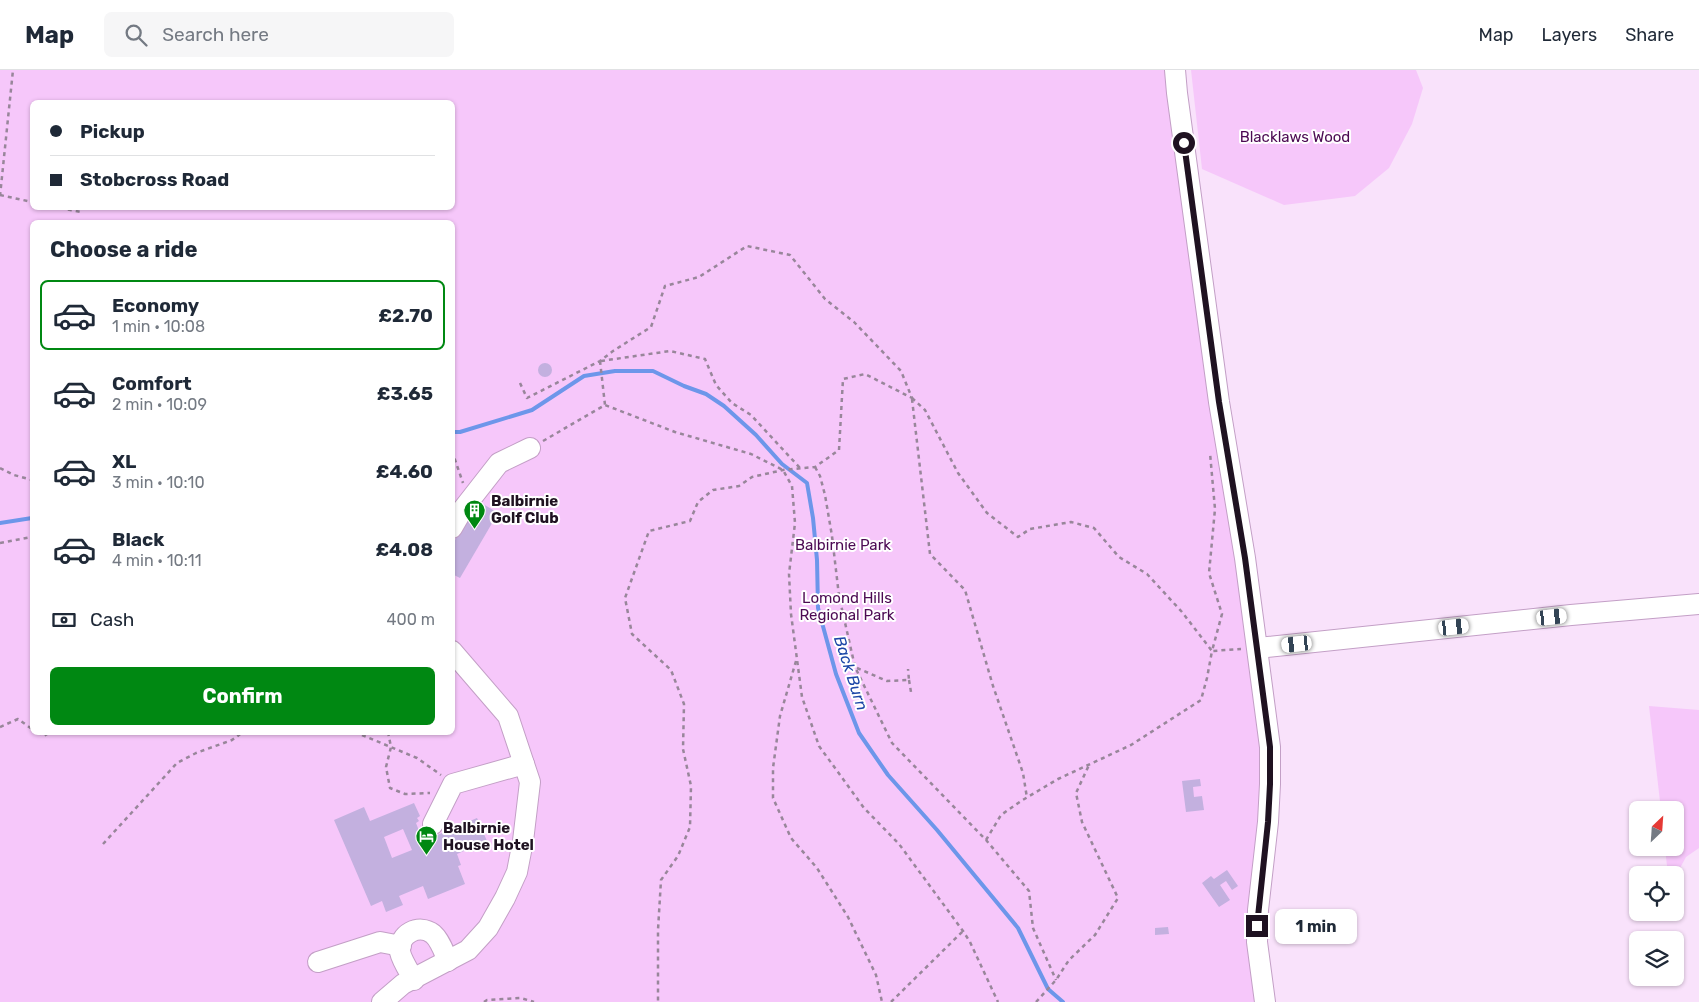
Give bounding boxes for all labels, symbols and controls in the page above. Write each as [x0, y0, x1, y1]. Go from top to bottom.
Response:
search box [104, 12, 454, 57]
text: Map [25, 21, 74, 49]
icon: search [122, 21, 150, 49]
text: Search here [162, 23, 269, 46]
text: Map [1479, 24, 1514, 46]
text: Layers [1542, 24, 1597, 46]
text: Share [1625, 24, 1674, 46]
text: Pickup [80, 120, 145, 143]
park label: Blacklaws Wood [1240, 128, 1350, 146]
route start [1173, 132, 1195, 154]
text: Stobcross Road [80, 168, 229, 191]
text: Choose a ride [50, 236, 197, 263]
icon: car [52, 293, 97, 338]
text: Economy [112, 294, 199, 317]
text: £2.70 [378, 304, 433, 327]
text: 1 min · 10:08 [112, 317, 205, 336]
icon: car [52, 371, 97, 416]
text: Comfort [112, 372, 192, 395]
text: £3.65 [377, 382, 433, 405]
text: 2 min · 10:09 [112, 395, 207, 414]
icon: car [52, 449, 97, 494]
text: XL [112, 450, 136, 473]
text: £4.60 [376, 460, 433, 483]
text: 3 min · 10:10 [112, 473, 205, 492]
place label: Balbirnie Golf Club [491, 492, 559, 527]
building icon: Balbirnie Golf Club [463, 498, 487, 529]
icon: car [52, 527, 97, 572]
text: Black [112, 528, 164, 551]
park label: Balbirnie Park [795, 536, 891, 554]
text: £4.08 [375, 538, 433, 561]
text: 4 min · 10:11 [112, 551, 202, 570]
park label: Lomond Hills Regional Park [799, 589, 895, 624]
icon: cash [50, 606, 78, 634]
text: Cash [90, 608, 134, 631]
car [1536, 608, 1567, 626]
text: 400 m [387, 610, 435, 629]
car [1438, 618, 1469, 636]
water label: Back Burn [830, 633, 872, 713]
car [1281, 635, 1312, 653]
button: Confirm [50, 667, 435, 725]
north arrow [1629, 801, 1684, 856]
map controls [1629, 801, 1684, 986]
place label: Balbirnie House Hotel [443, 819, 534, 854]
hotel icon: Balbirnie House Hotel [415, 825, 439, 856]
button: locate [1629, 866, 1684, 921]
callout: 1 min [1274, 908, 1357, 944]
route end [1246, 915, 1268, 937]
text: 1 min [1296, 917, 1336, 936]
button: layers [1629, 931, 1684, 986]

